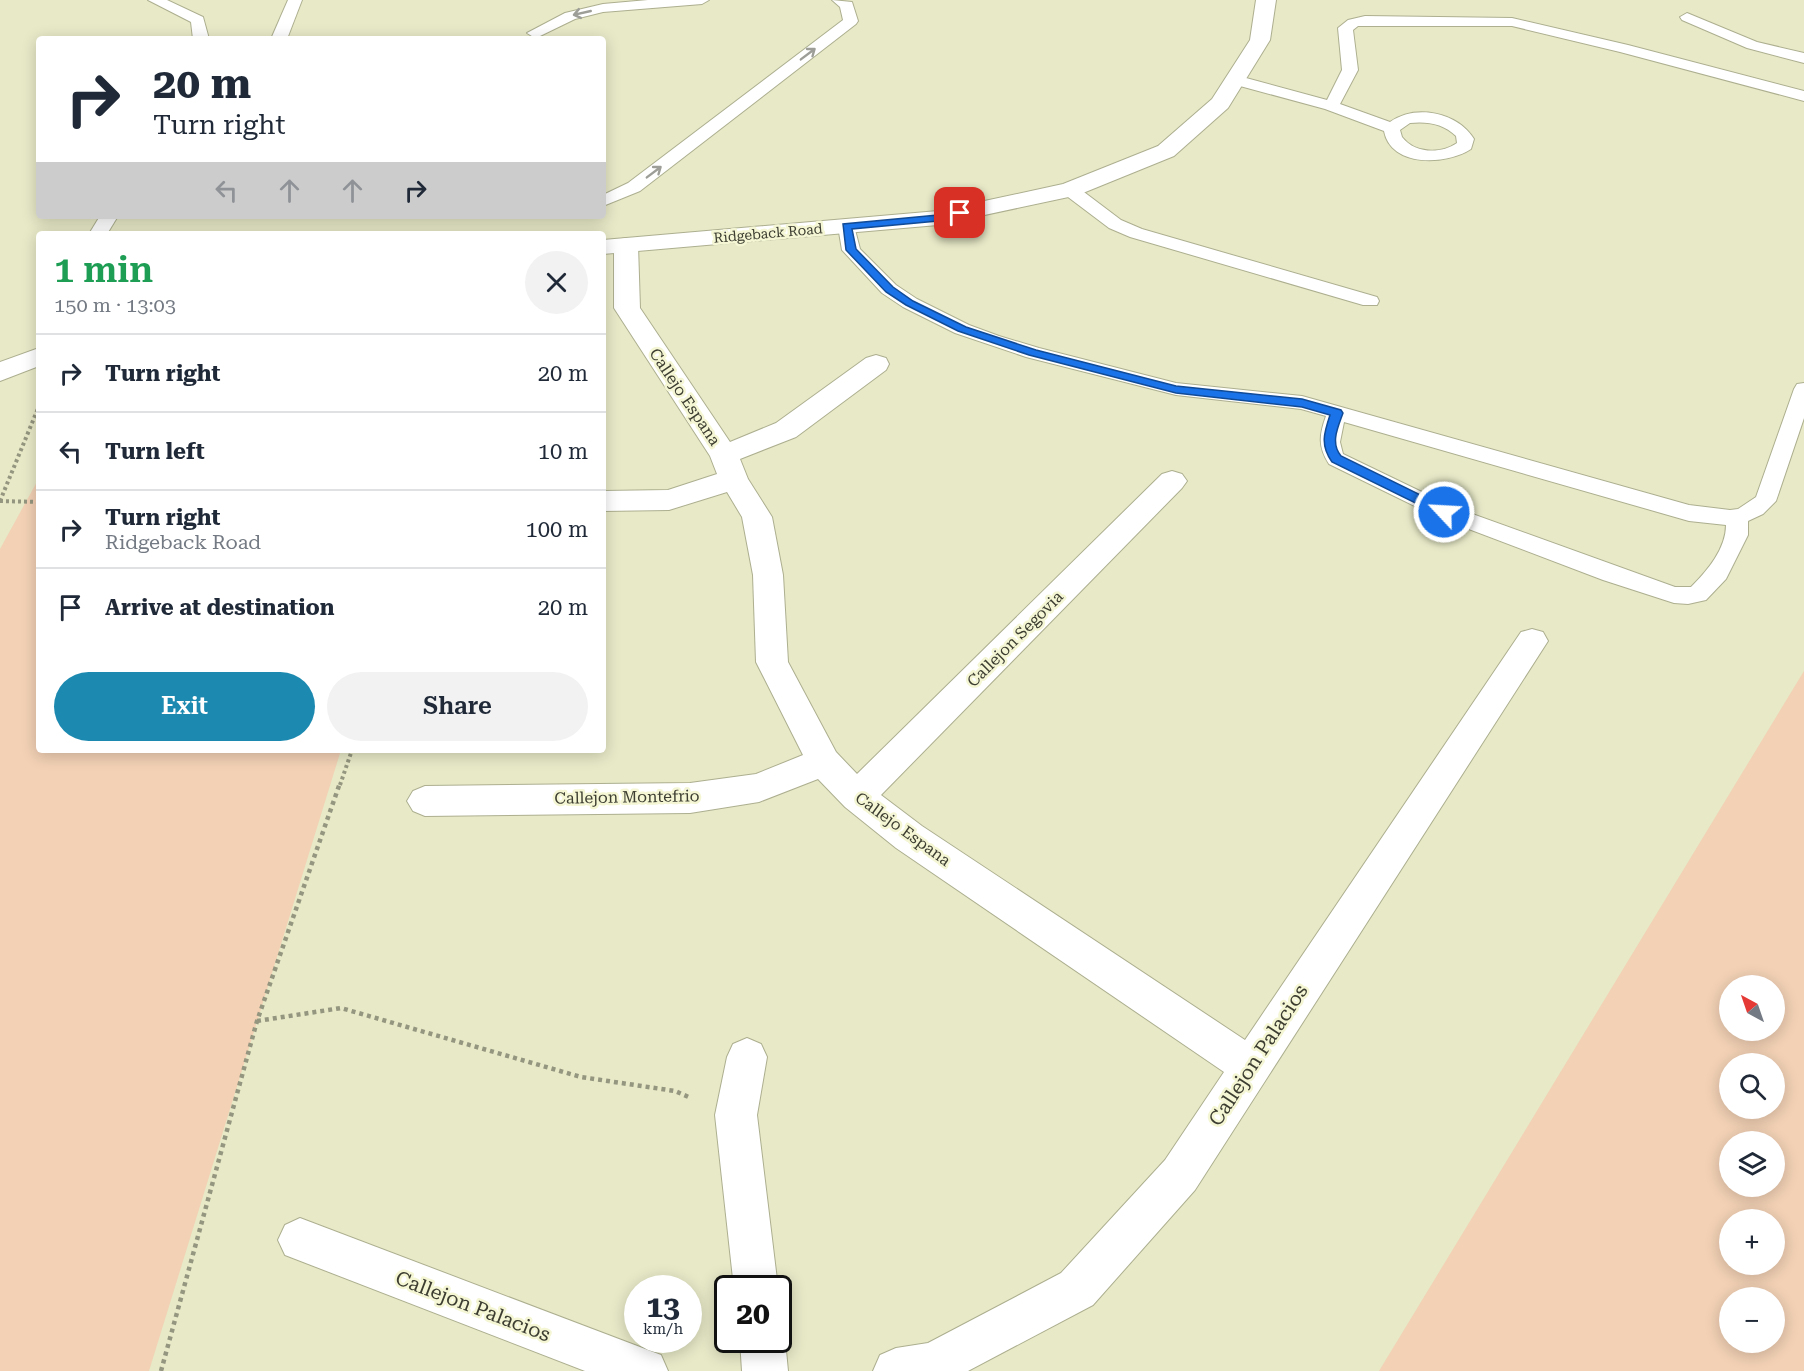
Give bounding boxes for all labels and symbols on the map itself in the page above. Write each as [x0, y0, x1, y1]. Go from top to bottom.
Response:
one-way arrow [572, 8, 591, 20]
one-way arrow [800, 47, 816, 60]
one-way arrow [645, 166, 661, 179]
pin [934, 187, 985, 238]
street label: Ridgeback Road [713, 220, 823, 246]
street label: Callejo Espana [645, 345, 725, 450]
position arrow [1412, 480, 1476, 544]
street label: Callejon Segovia [963, 587, 1067, 691]
street label: Callejon Montefrio [554, 786, 700, 808]
street label: Callejo Espana [852, 788, 955, 870]
north arrow [1719, 975, 1785, 1041]
street label: Callejon Palacios [1203, 980, 1313, 1130]
street label: Callejon Palacios [392, 1265, 554, 1347]
speed limit sign: 20 [714, 1275, 792, 1353]

